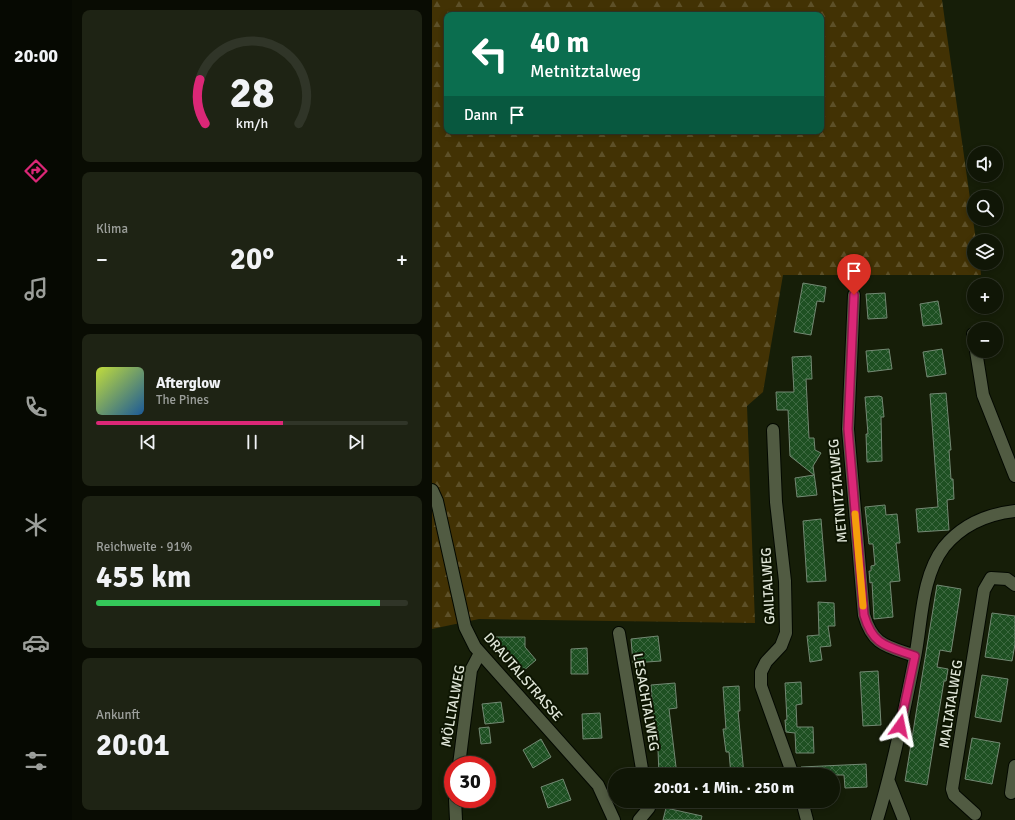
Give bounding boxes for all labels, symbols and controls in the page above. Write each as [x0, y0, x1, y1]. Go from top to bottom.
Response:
text: 40 m [530, 26, 589, 60]
icon: left [464, 28, 516, 80]
text: 20:00 [14, 45, 58, 67]
text: Metnitztalweg [530, 60, 641, 82]
text: 28 [230, 68, 274, 119]
icon: arrive [506, 104, 528, 126]
text: Dann [464, 106, 498, 124]
text: km/h [236, 115, 268, 132]
map controls [967, 146, 1003, 358]
button: sound [967, 146, 1003, 182]
icon: directions [22, 157, 50, 185]
button: search [967, 190, 1003, 226]
text: Klima [96, 221, 128, 237]
button: layers [967, 234, 1003, 270]
text: 20° [230, 241, 274, 278]
text: − [96, 246, 108, 273]
text: + [396, 246, 408, 273]
pin [837, 254, 871, 295]
icon: arrive [843, 260, 865, 282]
icon: music [22, 275, 50, 303]
button: + [967, 278, 1003, 314]
button: − [967, 322, 1003, 358]
text: Afterglow [156, 374, 220, 392]
text: The Pines [156, 392, 209, 408]
icon: phone [22, 393, 50, 421]
icon: previous [137, 431, 159, 453]
icon: pause [241, 431, 263, 453]
icon: next [345, 431, 367, 453]
street label: METNITZTALWEG [825, 438, 851, 544]
icon: climate [22, 511, 50, 539]
text: Reichweite · 91% [96, 539, 192, 555]
street label: GAILTALWEG [757, 547, 779, 625]
text: 455 km [96, 559, 191, 596]
icon: car [22, 629, 50, 657]
street label: DRAUTALSTRASSE [480, 629, 566, 725]
street label: LESACHTALWEG [629, 652, 663, 752]
street label: MALTATALWEG [936, 659, 966, 749]
street label: MÖLLTALWEG [437, 664, 469, 748]
position arrow [879, 705, 921, 747]
text: Ankunft [96, 707, 140, 723]
text: 20:01 [96, 727, 170, 764]
icon: filters [22, 747, 50, 775]
speed limit sign: 30 [444, 756, 496, 808]
text: 20:01 · 1 Min. · 250 m [654, 779, 794, 797]

